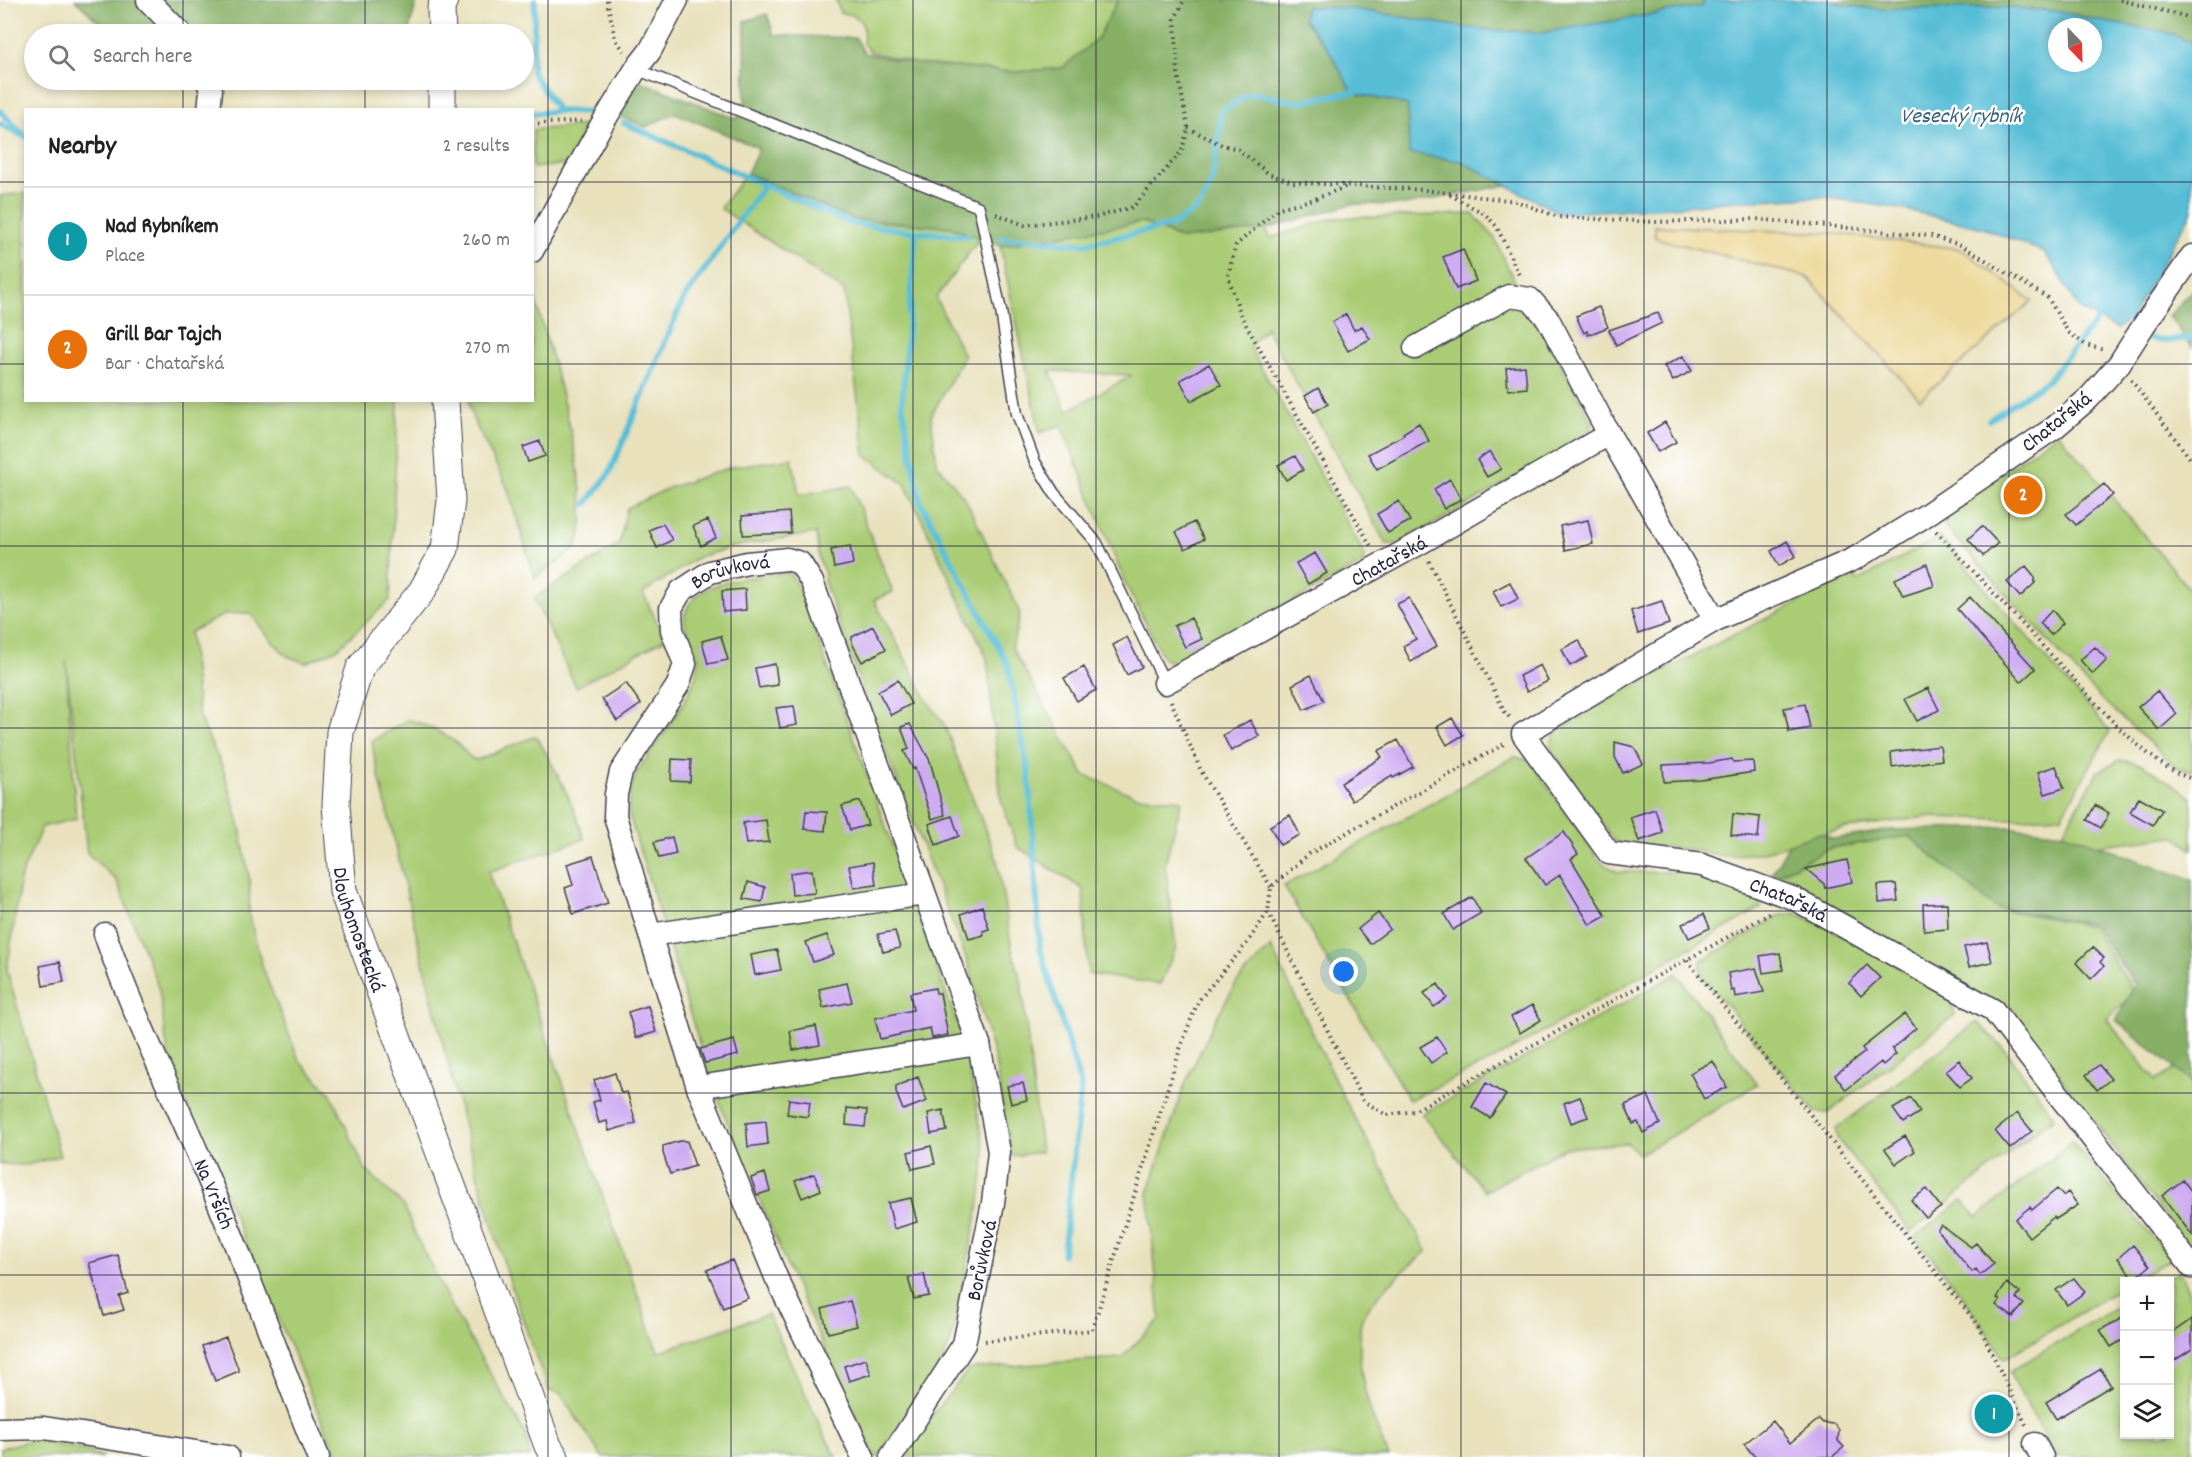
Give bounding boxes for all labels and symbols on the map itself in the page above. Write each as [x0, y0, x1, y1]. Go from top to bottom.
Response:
north arrow [2048, 18, 2102, 72]
water label: Vesecký rybník [1901, 102, 2023, 133]
street label: Chatařská [2016, 385, 2100, 461]
pin: 2 [2004, 472, 2042, 518]
street label: Chatařská [1346, 530, 1434, 596]
street label: Borůvková [686, 549, 772, 599]
street label: Dlouhomostecká [323, 866, 391, 998]
street label: Chatařská [1744, 872, 1833, 933]
your location [1329, 957, 1358, 986]
street label: Na Vrších [184, 1155, 240, 1235]
street label: Borůvková [961, 1217, 1007, 1304]
pin: 1 [1974, 1392, 2014, 1436]

